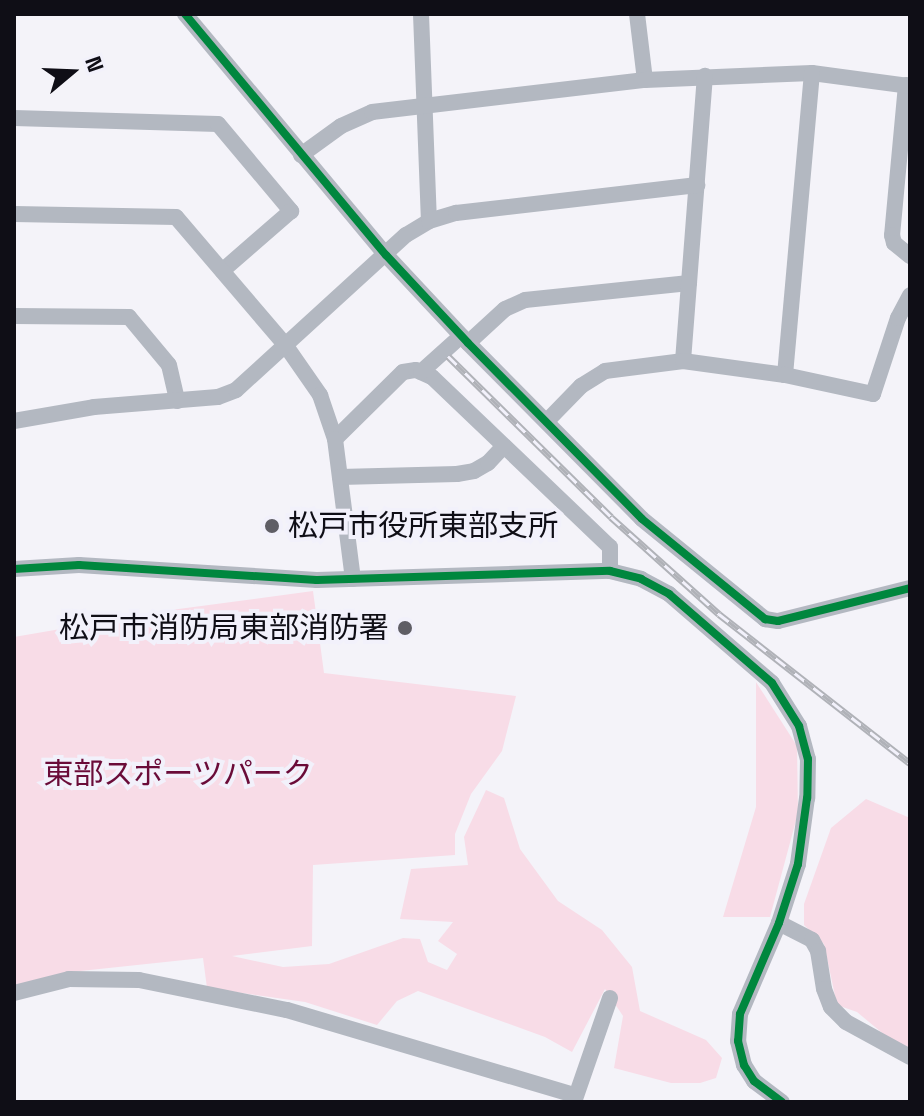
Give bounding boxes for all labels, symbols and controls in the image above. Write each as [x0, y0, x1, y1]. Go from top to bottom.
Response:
north arrow [32, 32, 112, 112]
text: N [79, 53, 110, 76]
place label: 松戸市役所東部支所 [288, 508, 558, 544]
marker: 松戸市役所東部支所 [263, 517, 281, 535]
place label: 松戸市消防局東部消防署 [59, 610, 389, 646]
marker: 松戸市消防局東部消防署 [396, 619, 414, 637]
park label: 東部スポーツパーク [43, 756, 313, 792]

